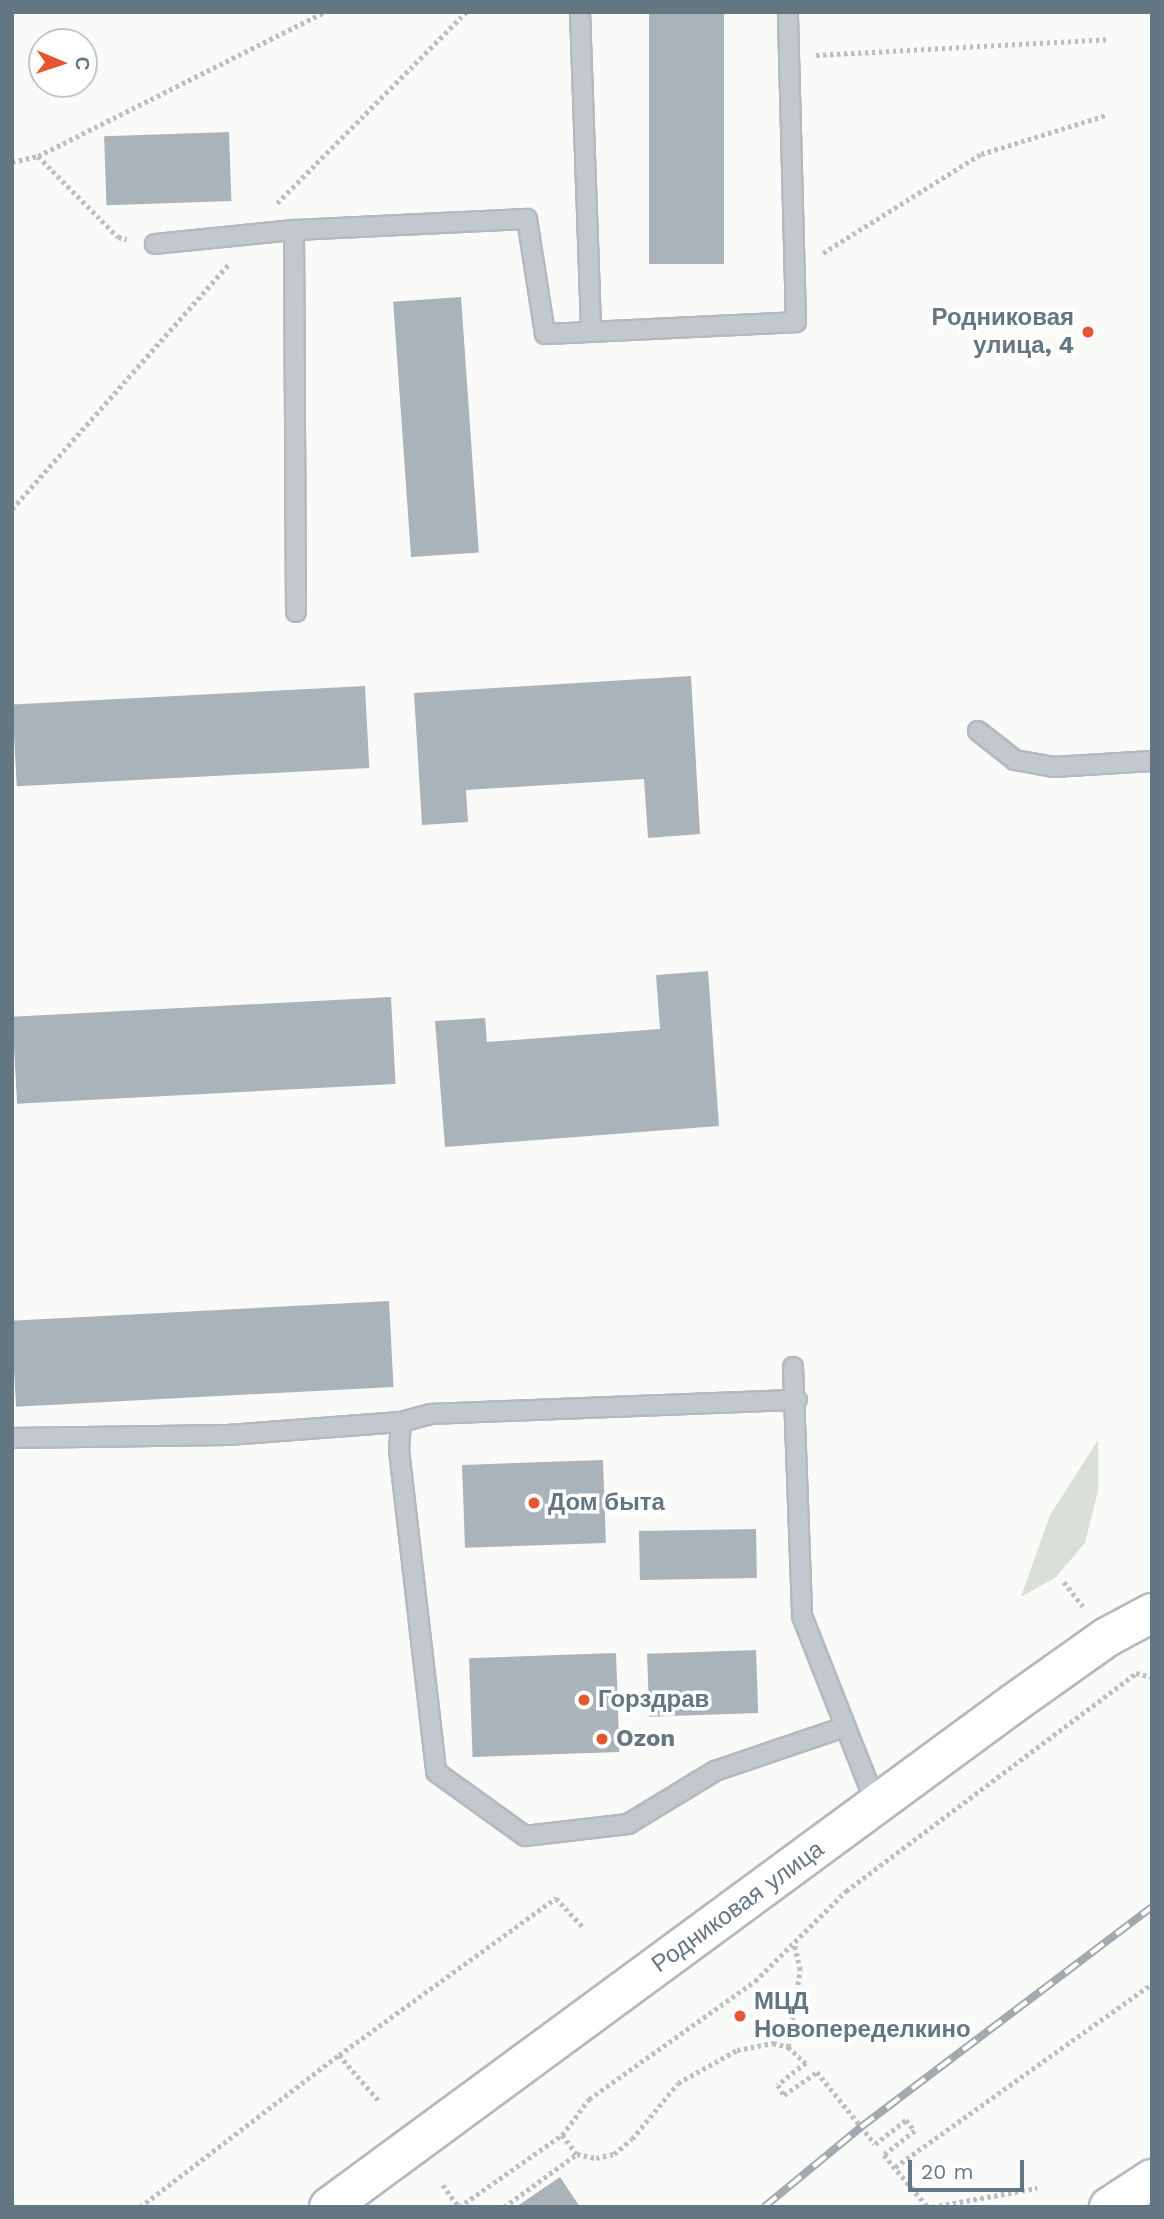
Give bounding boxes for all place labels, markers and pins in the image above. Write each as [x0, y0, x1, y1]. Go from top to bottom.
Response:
place label: Родниковая улица, 4 [932, 304, 1074, 360]
marker: Родниковая улица, 4 [1080, 324, 1096, 340]
place label: Дом быта [548, 1489, 665, 1517]
marker: Дом быта [526, 1495, 542, 1511]
place label: Горздрав [598, 1686, 709, 1714]
marker: Горздрав [576, 1692, 592, 1708]
place label: Ozon [616, 1725, 675, 1753]
marker: Ozon [594, 1731, 610, 1747]
place label: МЦД Новопеределкино [754, 1988, 971, 2044]
marker: МЦД Новопеределкино [732, 2008, 748, 2024]

